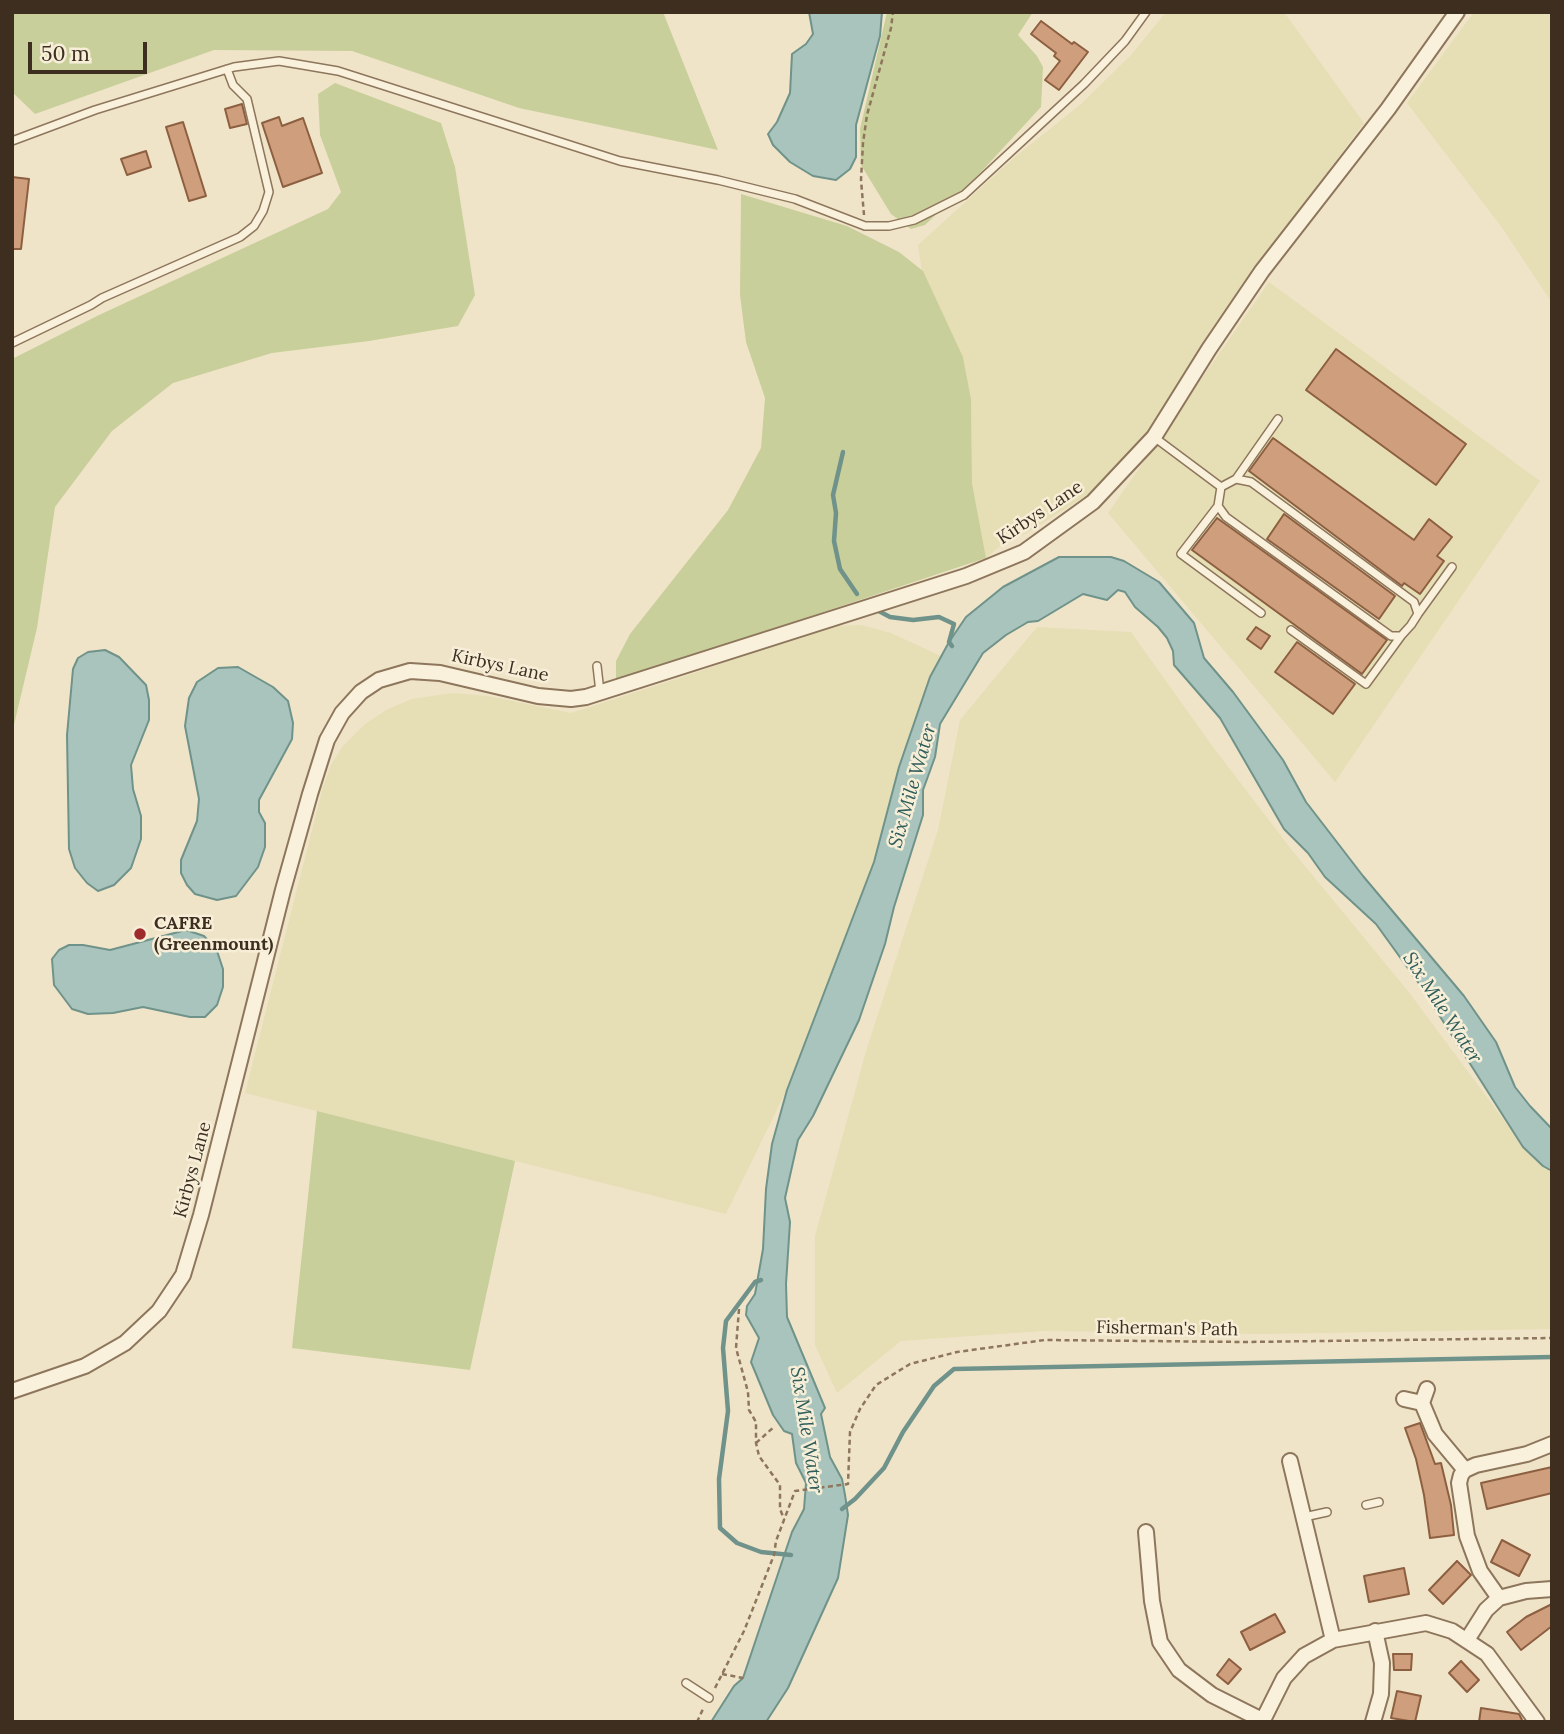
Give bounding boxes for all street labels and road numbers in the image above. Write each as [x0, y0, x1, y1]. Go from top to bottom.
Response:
street label: Kirbys Lane [993, 476, 1087, 550]
street label: Kirbys Lane [449, 645, 551, 687]
street label: Kirbys Lane [170, 1120, 216, 1220]
street label: Fisherman's Path [1096, 1317, 1238, 1341]

